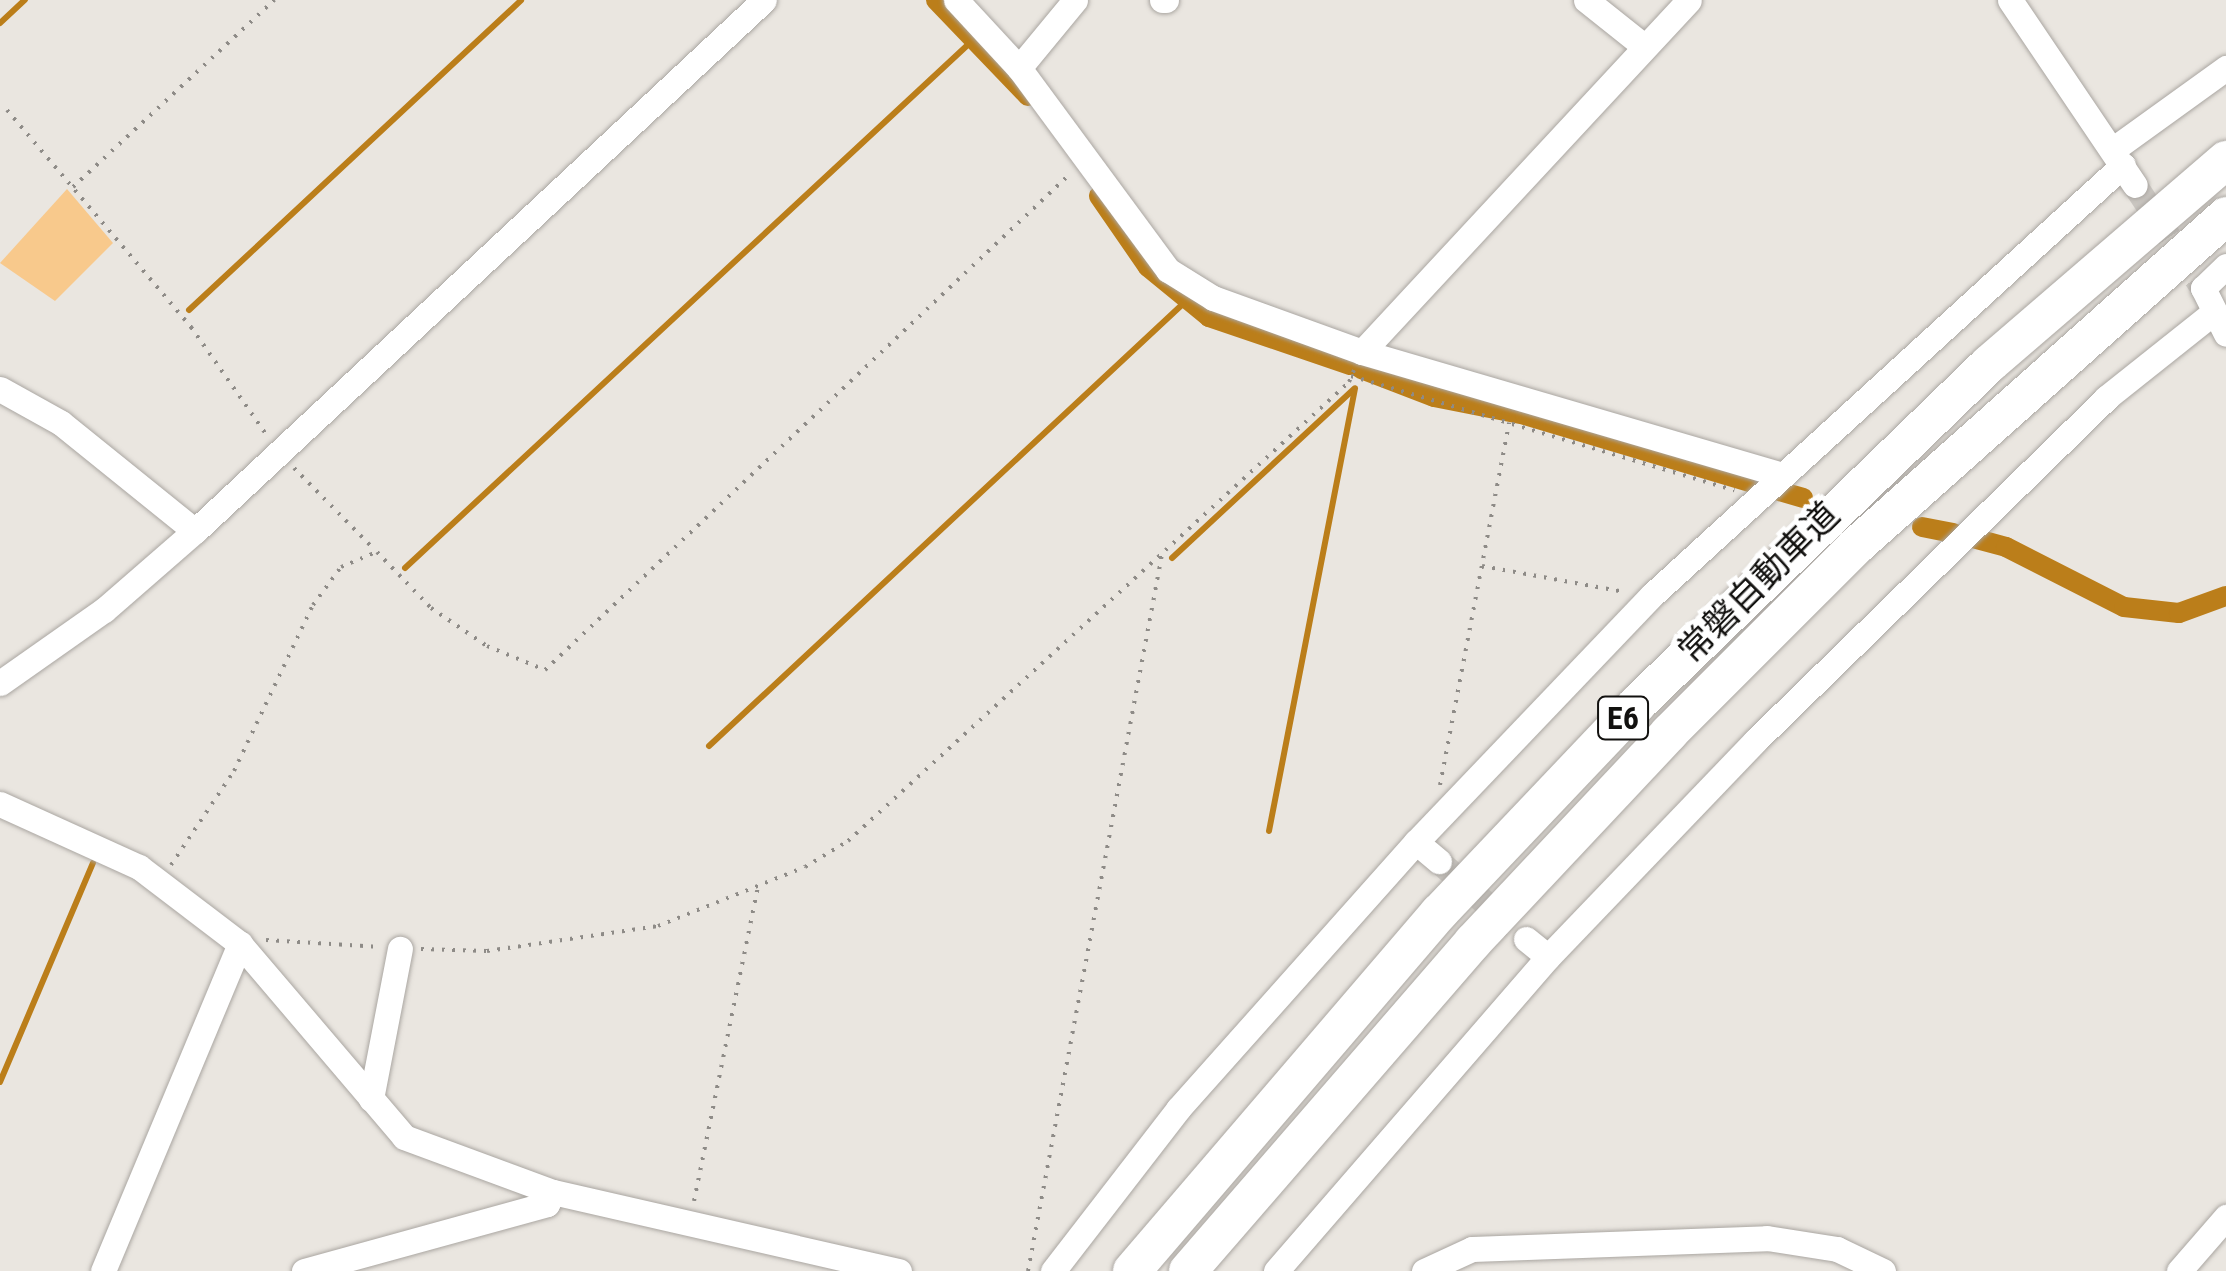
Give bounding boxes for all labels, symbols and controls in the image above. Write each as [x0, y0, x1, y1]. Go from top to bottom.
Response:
street label: 常磐自動車道 [1670, 494, 1848, 672]
road number: E6 [1596, 691, 1650, 745]

